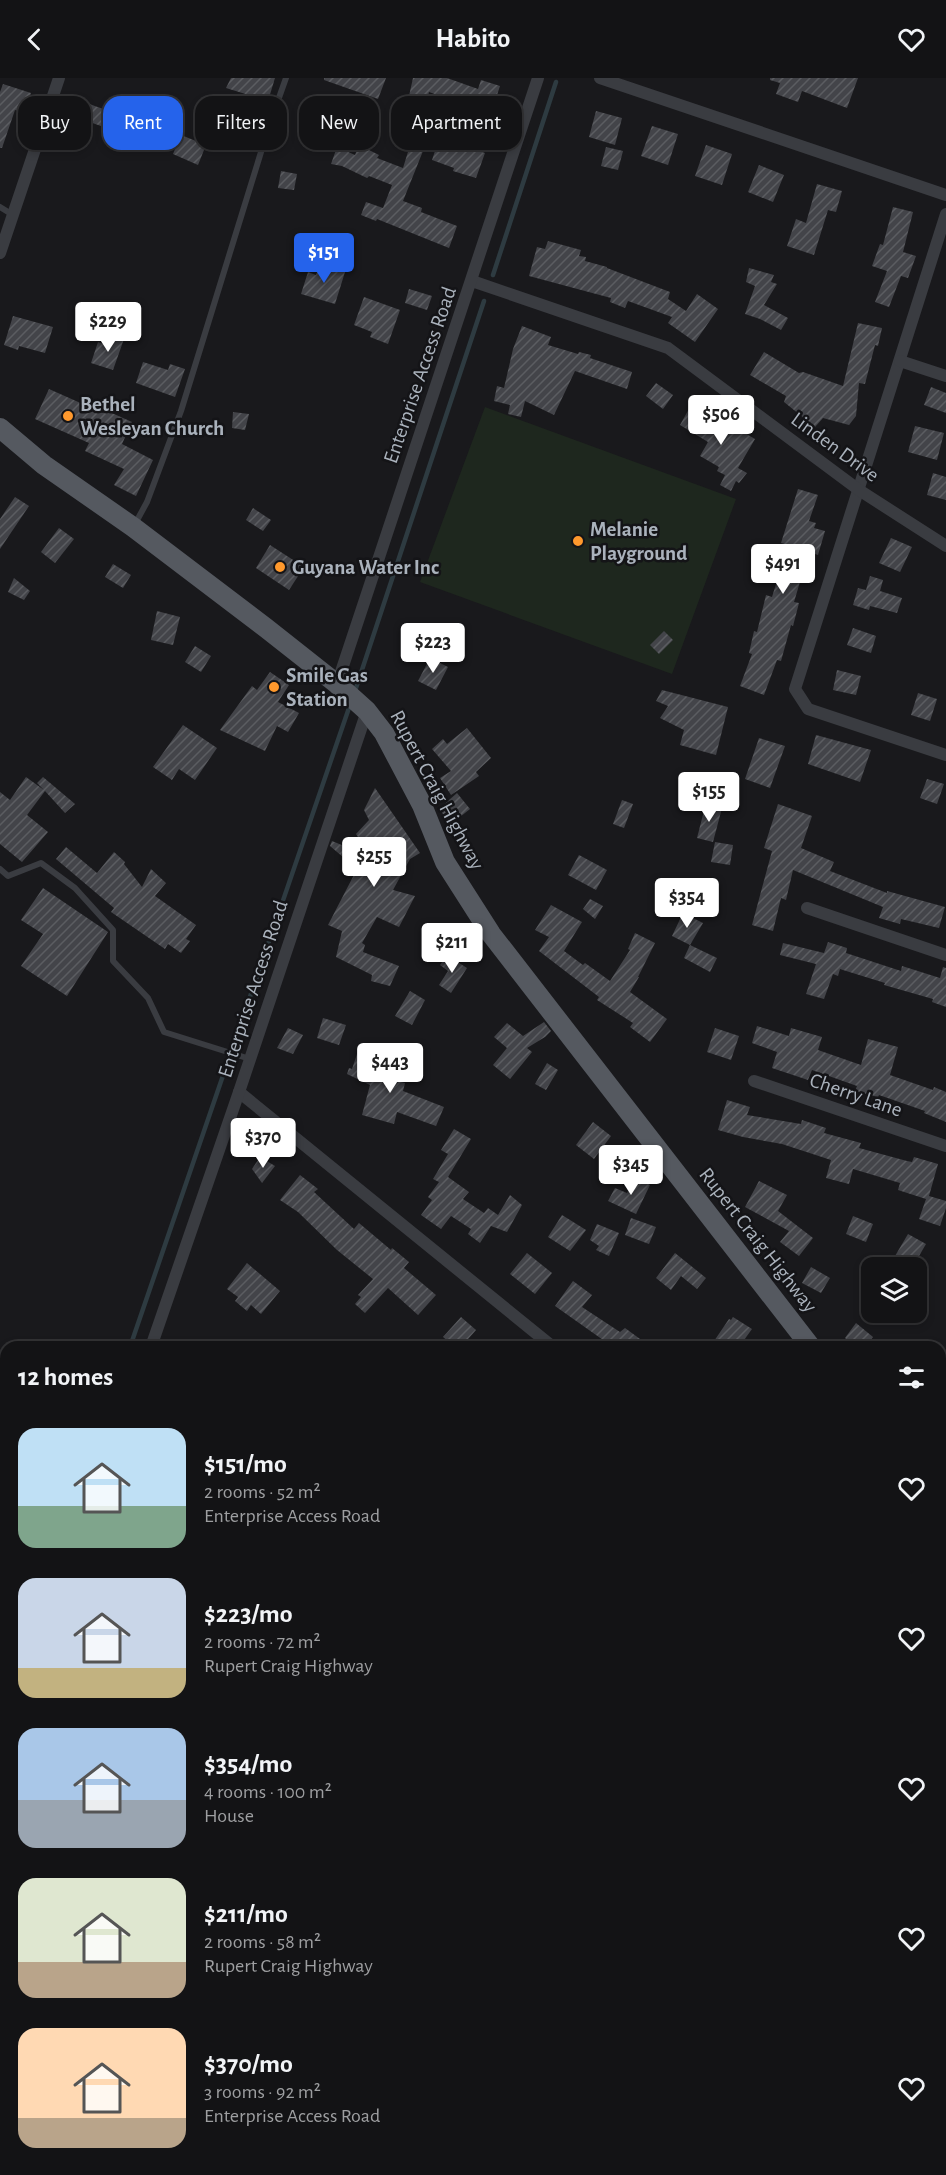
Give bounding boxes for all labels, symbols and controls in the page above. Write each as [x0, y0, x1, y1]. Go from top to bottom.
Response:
icon: back [18, 23, 51, 56]
icon: heart [895, 23, 928, 56]
text: Habito [436, 25, 510, 52]
chip: Buy [18, 96, 91, 150]
chip: Rent [103, 96, 183, 150]
chip: Filters [195, 96, 287, 150]
chip: New [299, 96, 379, 150]
chip: Apartment [391, 96, 522, 150]
pin: $151 [288, 233, 360, 284]
text: $151 [308, 242, 340, 262]
street label: Enterprise Access Road [380, 284, 460, 466]
pin: $229 [72, 302, 144, 353]
text: $229 [89, 311, 127, 331]
place label: Bethel Wesleyan Church [80, 394, 224, 439]
pin: $506 [685, 395, 757, 446]
text: $506 [702, 404, 740, 424]
street label: Linden Drive [787, 408, 883, 486]
marker: Bethel Wesleyan Church [61, 409, 75, 423]
place label: Melanie Playground [590, 519, 687, 564]
marker: Melanie Playground [571, 534, 585, 548]
pin: $491 [747, 544, 819, 595]
text: $491 [765, 553, 801, 573]
place label: Guyana Water Inc [292, 557, 439, 578]
marker: Guyana Water Inc [273, 560, 287, 574]
pin: $223 [397, 623, 469, 674]
text: $223 [415, 632, 451, 652]
place label: Smile Gas Station [286, 665, 368, 710]
marker: Smile Gas Station [267, 680, 281, 694]
street label: Rupert Craig Highway [386, 707, 488, 873]
pin: $155 [673, 772, 745, 823]
text: $155 [692, 781, 726, 801]
pin: $255 [338, 837, 410, 888]
text: $255 [356, 846, 392, 866]
pin: $354 [651, 878, 723, 929]
text: $354 [669, 887, 705, 907]
street label: Enterprise Access Road [214, 898, 292, 1080]
pin: $211 [416, 923, 488, 974]
text: $211 [436, 932, 468, 952]
pin: $443 [354, 1043, 426, 1094]
text: $443 [371, 1052, 409, 1072]
street label: Cherry Lane [807, 1069, 905, 1121]
pin: $370 [227, 1118, 299, 1169]
text: $370 [245, 1127, 281, 1147]
pin: $345 [595, 1145, 667, 1196]
text: $345 [613, 1154, 649, 1174]
street label: Rupert Craig Highway [695, 1164, 821, 1316]
map controls [861, 1257, 927, 1323]
button: layers [861, 1257, 927, 1323]
icon: filters [895, 1361, 928, 1394]
text: 12 homes [18, 1364, 113, 1390]
text: $151/mo [204, 1451, 287, 1477]
icon: home [66, 1452, 138, 1524]
icon: heart [895, 1472, 928, 1505]
text: 2 rooms · 52 m² [204, 1482, 321, 1502]
text: Enterprise Access Road [204, 1506, 380, 1526]
text: $223/mo [204, 1601, 293, 1627]
icon: home [66, 1602, 138, 1674]
icon: heart [895, 1622, 928, 1655]
text: 2 rooms · 72 m² [204, 1632, 321, 1652]
text: Rupert Craig Highway [204, 1656, 373, 1676]
text: $354/mo [204, 1751, 292, 1777]
icon: home [66, 1752, 138, 1824]
icon: heart [895, 1772, 928, 1805]
text: 4 rooms · 100 m² [204, 1782, 332, 1802]
text: House [204, 1806, 254, 1826]
text: $211/mo [204, 1901, 288, 1927]
icon: home [66, 1902, 138, 1974]
icon: heart [895, 1922, 928, 1955]
text: 2 rooms · 58 m² [204, 1932, 321, 1952]
text: Rupert Craig Highway [204, 1956, 373, 1976]
text: $370/mo [204, 2051, 293, 2077]
icon: home [66, 2052, 138, 2124]
icon: heart [895, 2072, 928, 2105]
text: 3 rooms · 92 m² [204, 2082, 321, 2102]
text: Enterprise Access Road [204, 2106, 380, 2126]

